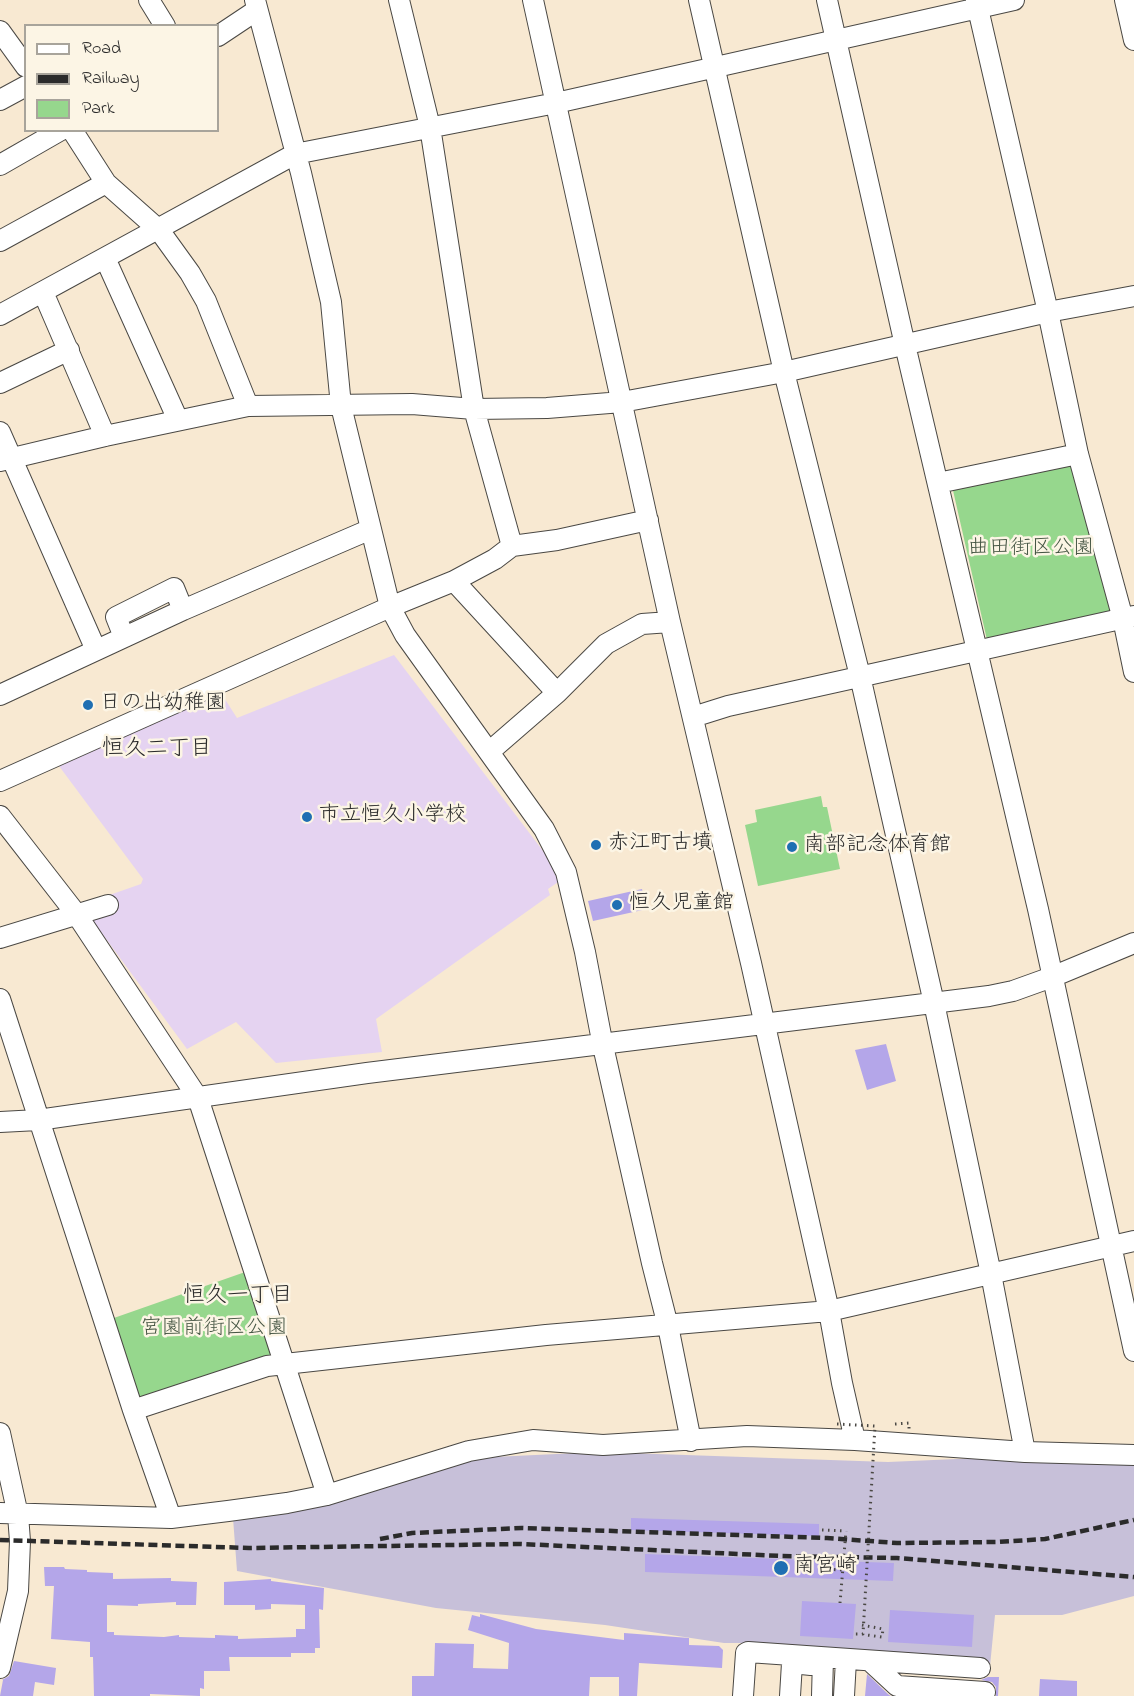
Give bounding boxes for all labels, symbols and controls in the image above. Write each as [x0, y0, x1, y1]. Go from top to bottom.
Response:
legend [24, 24, 219, 132]
text: Road [82, 36, 121, 62]
text: Railway [82, 66, 139, 92]
text: Park [82, 96, 115, 122]
park label: 曲田街区公園 [968, 537, 1094, 563]
place label: 日の出幼稚園 [100, 692, 226, 718]
marker: 日の出幼稚園 [81, 698, 95, 712]
district label: 恒久二丁目 [102, 737, 212, 763]
place label: 市立恒久小学校 [319, 804, 466, 830]
marker: 市立恒久小学校 [300, 810, 314, 824]
place label: 赤江町古墳 [608, 832, 713, 858]
place label: 南部記念体育館 [804, 834, 951, 860]
marker: 赤江町古墳 [589, 838, 603, 852]
marker: 南部記念体育館 [785, 840, 799, 854]
place label: 恒久児童館 [629, 892, 734, 918]
marker: 恒久児童館 [610, 898, 624, 912]
district label: 恒久一丁目 [183, 1284, 293, 1310]
park label: 宮園前街区公園 [141, 1317, 287, 1343]
place label: 南宮崎 [794, 1555, 857, 1581]
marker: 南宮崎 [772, 1559, 790, 1577]

